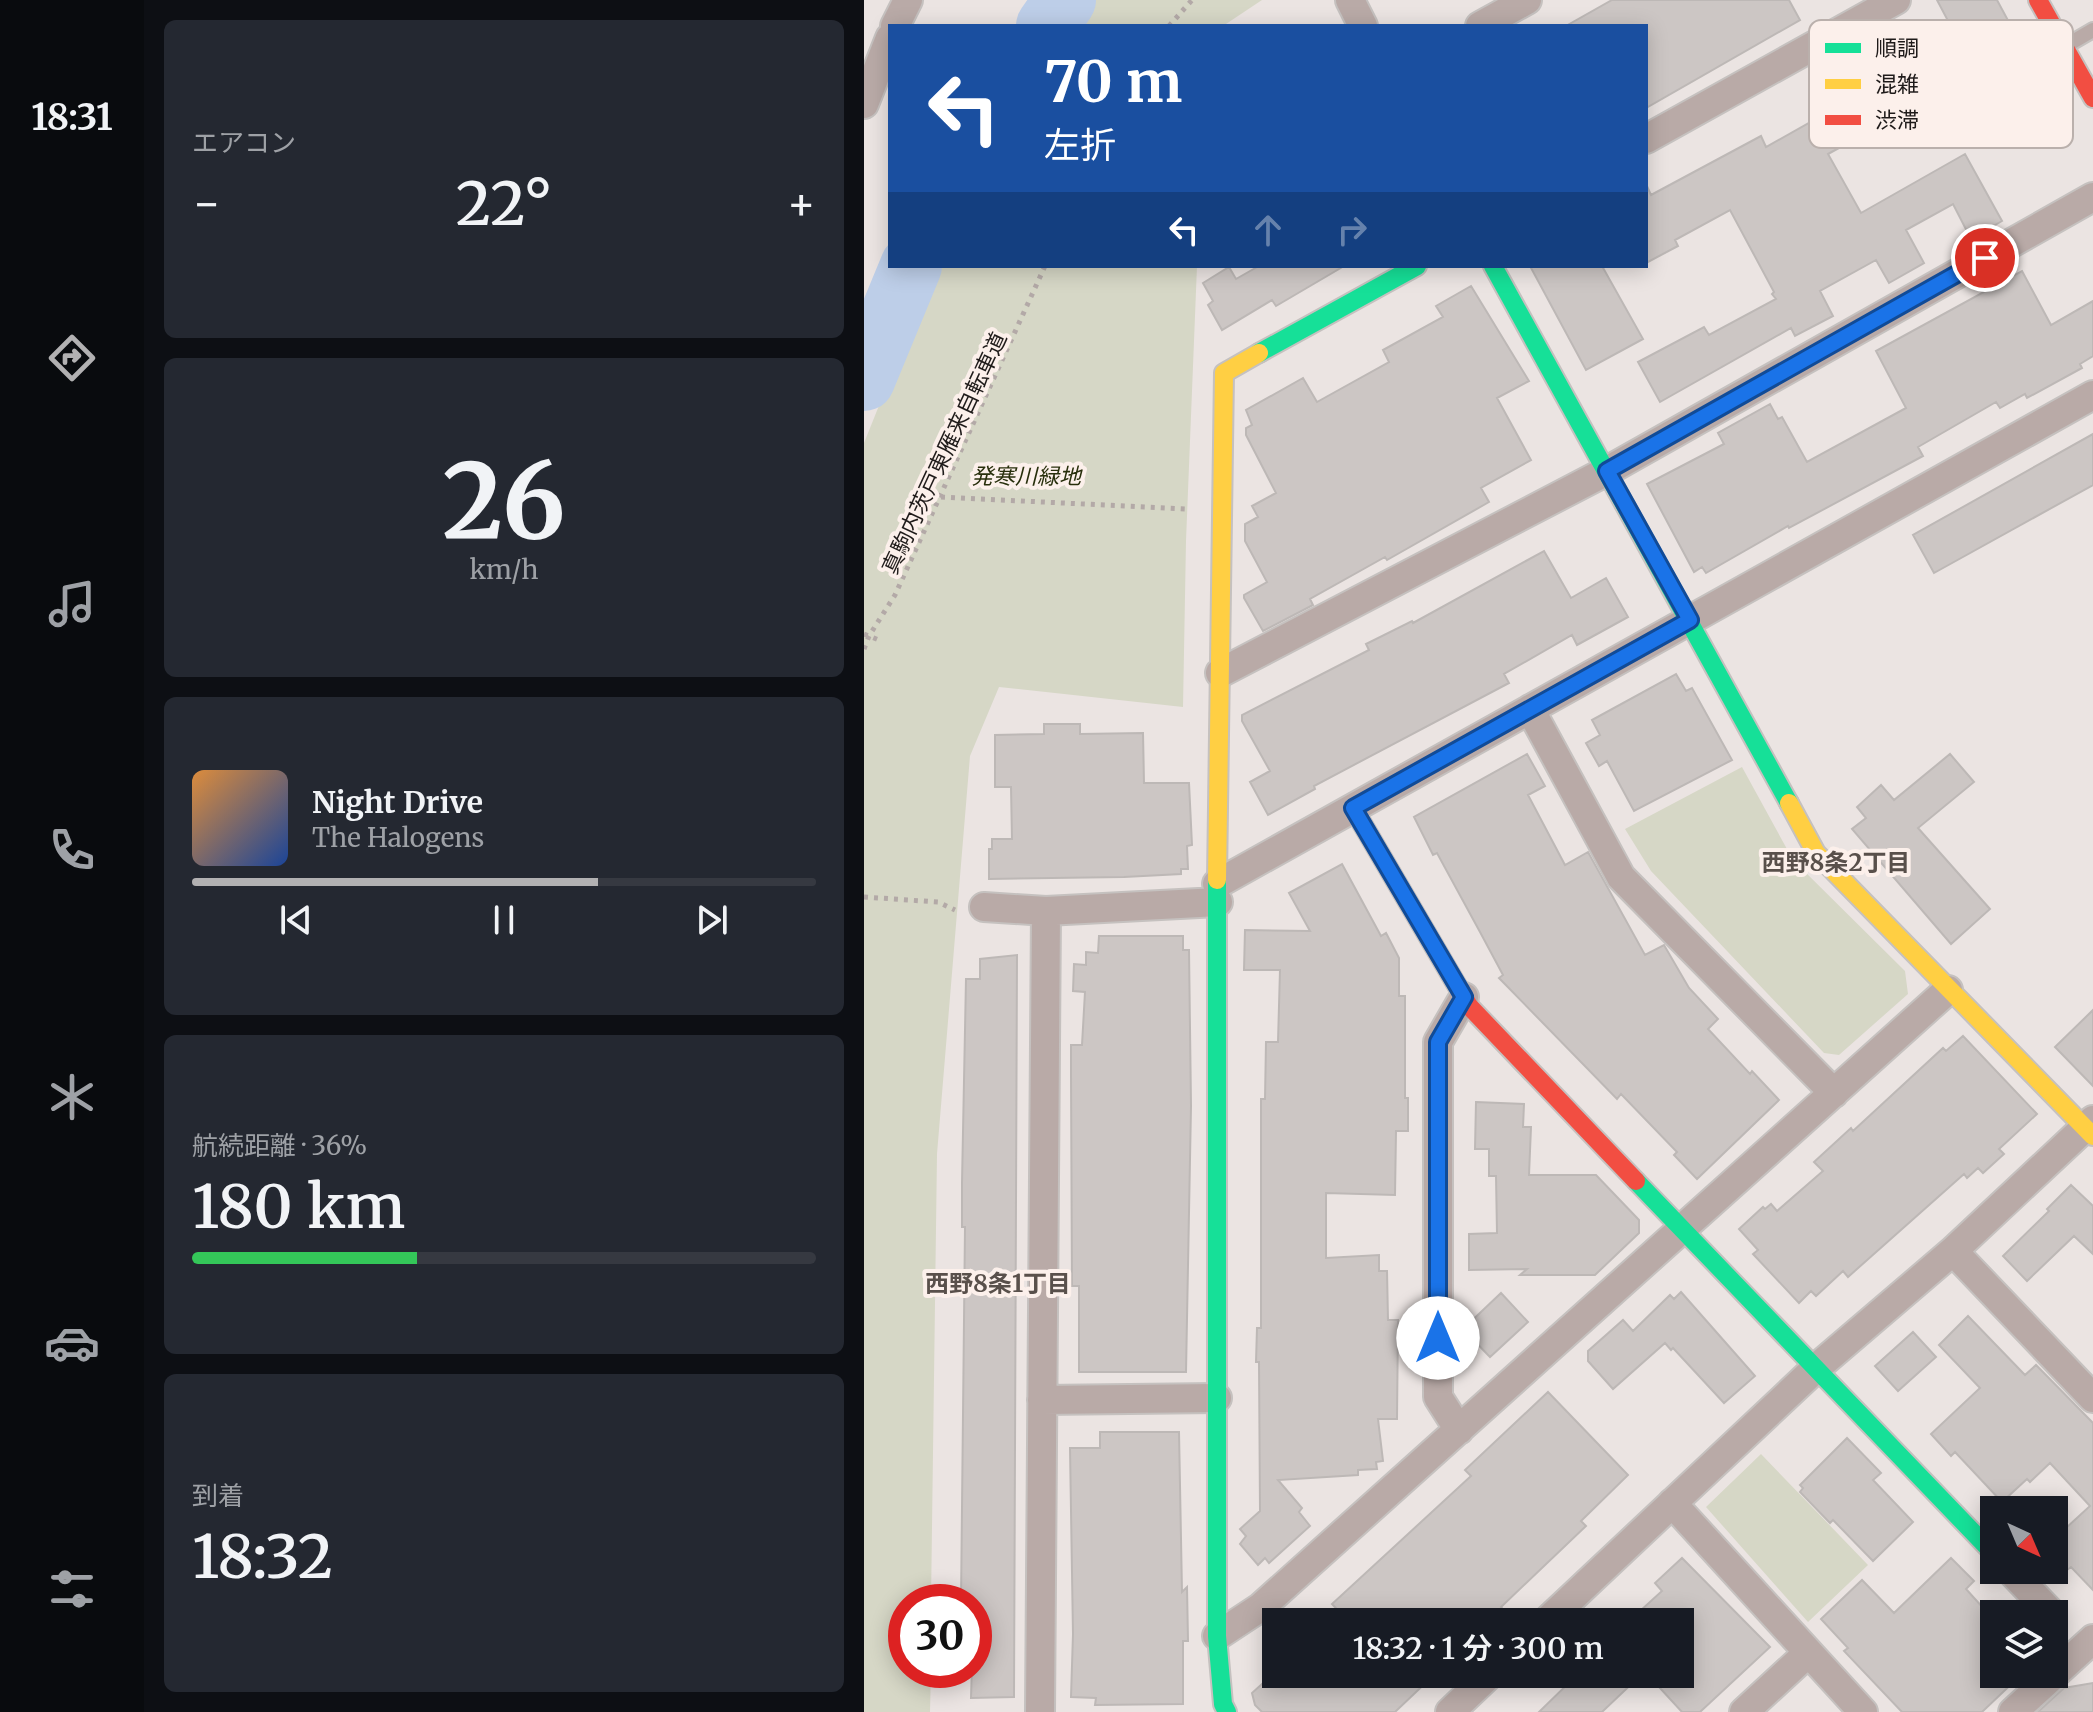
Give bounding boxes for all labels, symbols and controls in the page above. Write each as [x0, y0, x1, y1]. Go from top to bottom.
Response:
legend [1809, 20, 2073, 148]
text: 順調 [1875, 34, 1919, 62]
text: 70 m [1044, 47, 1182, 117]
icon: left [912, 56, 1016, 160]
text: 混雑 [1875, 70, 1919, 98]
text: 18:31 [31, 95, 113, 140]
text: 渋滞 [1875, 106, 1919, 134]
text: 左折 [1044, 123, 1116, 168]
text: エアコン [192, 126, 296, 159]
text: 22° [456, 166, 552, 241]
text: − [192, 176, 221, 231]
text: + [787, 176, 816, 231]
icon: left [1162, 208, 1206, 252]
icon: ahead [1246, 208, 1290, 252]
icon: right [1330, 208, 1374, 252]
pin [1951, 224, 2019, 292]
icon: arrive [1963, 236, 2007, 280]
street label: 真駒内茨戸東雁来自転車道 [876, 327, 1012, 579]
icon: directions [44, 330, 100, 386]
text: 26 [442, 436, 566, 566]
park label: 発寒川緑地 [971, 462, 1083, 490]
text: km/h [470, 553, 538, 586]
icon: music [44, 576, 100, 632]
text: Night Drive [312, 783, 483, 821]
text: The Halogens [312, 821, 484, 854]
icon: phone [44, 822, 100, 878]
district label: 西野8条2丁目 [1761, 847, 1911, 878]
icon: previous [274, 898, 318, 942]
icon: pause [482, 898, 526, 942]
icon: next [690, 898, 734, 942]
icon: climate [44, 1069, 100, 1125]
text: 航続距離 · 36% [192, 1129, 367, 1162]
text: 180 km [192, 1169, 405, 1244]
district label: 西野8条1丁目 [925, 1268, 1071, 1299]
position arrow [1396, 1296, 1480, 1380]
icon: car [44, 1315, 100, 1371]
text: 到着 [192, 1479, 244, 1512]
north arrow [1980, 1496, 2068, 1584]
map controls [1980, 1496, 2068, 1688]
text: 18:32 [192, 1519, 333, 1594]
icon: filters [44, 1561, 100, 1617]
speed limit sign: 30 [888, 1584, 992, 1688]
button: layers [1980, 1600, 2068, 1688]
text: 18:32 · 1 分 · 300 m [1352, 1629, 1604, 1667]

